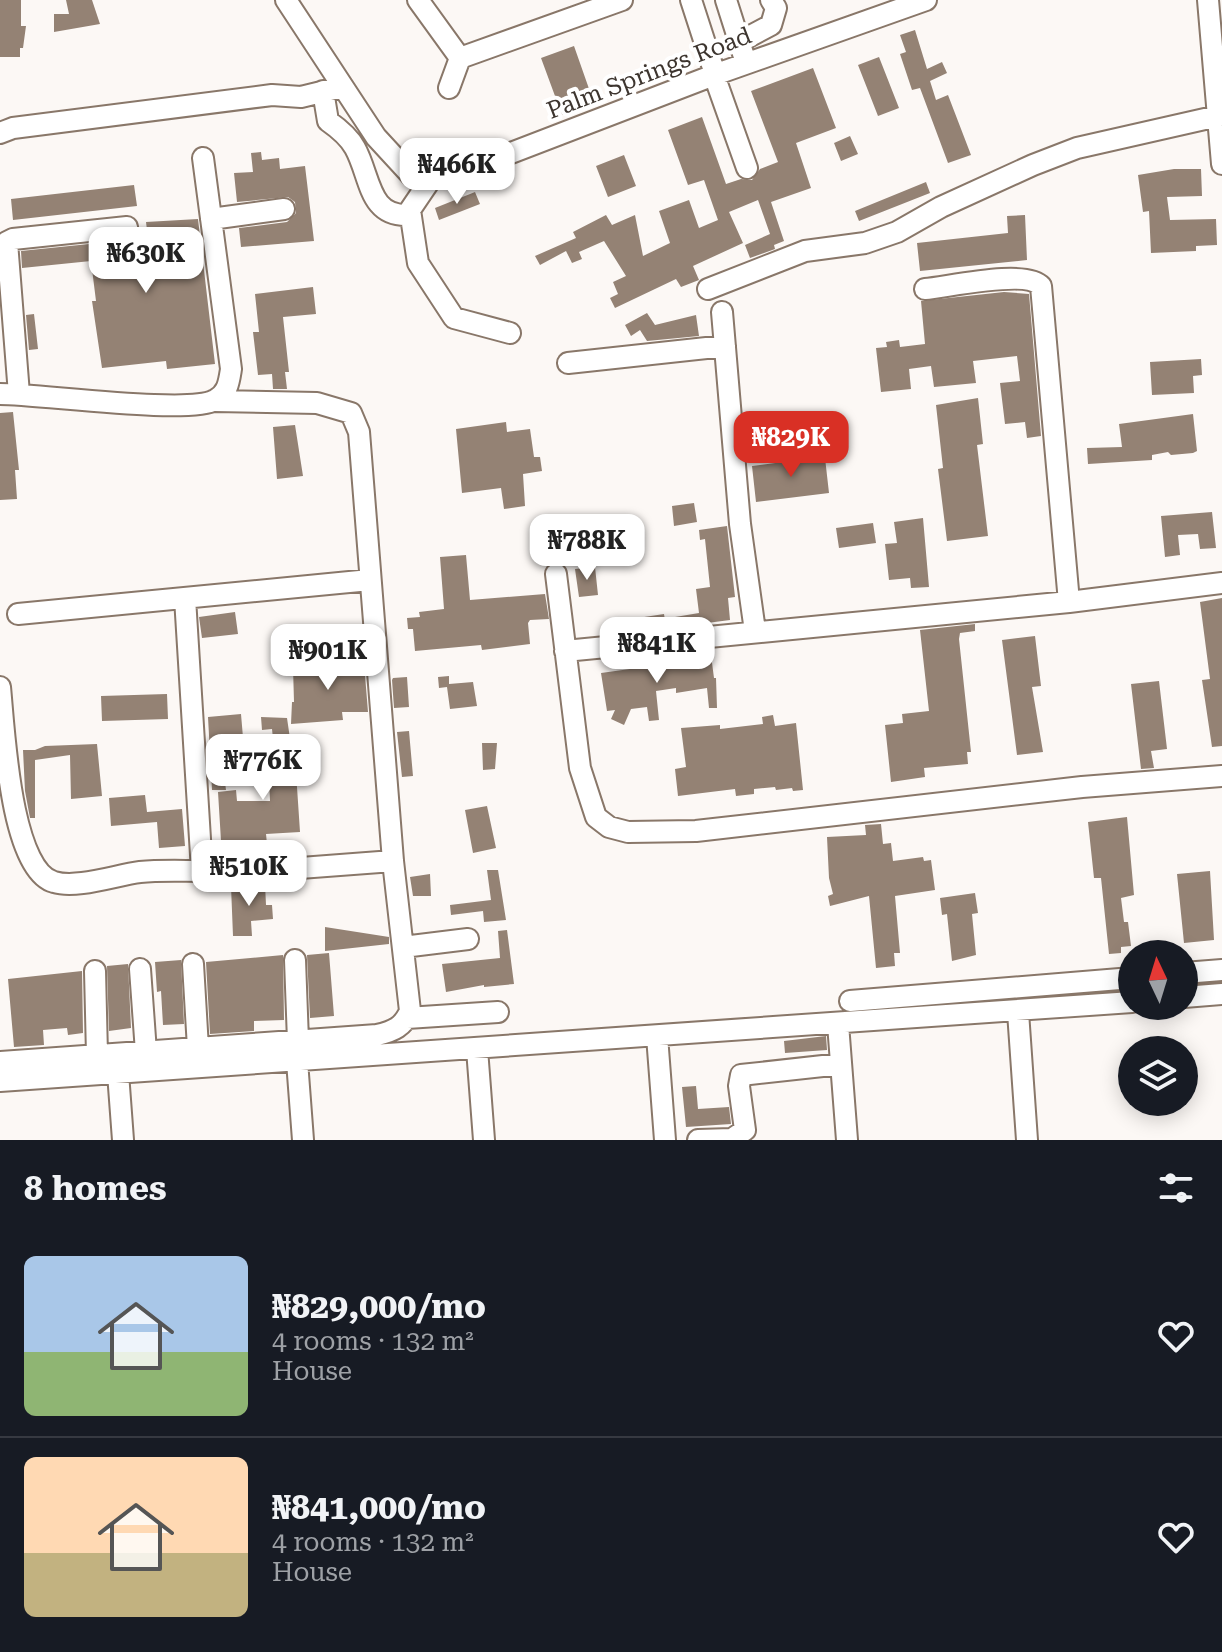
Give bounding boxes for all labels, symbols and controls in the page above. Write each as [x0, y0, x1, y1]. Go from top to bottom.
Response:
street label: Palm Springs Road [543, 21, 755, 125]
pin: ₦466K [401, 138, 513, 206]
text: ₦466K [418, 149, 496, 179]
pin: ₦630K [90, 227, 202, 295]
text: ₦630K [107, 238, 185, 268]
pin: ₦829K [735, 411, 847, 479]
text: ₦829K [752, 422, 830, 452]
pin: ₦788K [531, 514, 643, 582]
text: ₦788K [548, 525, 626, 555]
pin: ₦841K [601, 617, 713, 685]
pin: ₦901K [272, 624, 384, 692]
text: ₦841K [618, 628, 696, 658]
text: ₦901K [289, 635, 367, 665]
pin: ₦776K [207, 734, 319, 802]
text: ₦776K [224, 745, 302, 775]
pin: ₦510K [193, 840, 305, 908]
text: ₦510K [210, 851, 288, 881]
north arrow [1118, 940, 1198, 1020]
map controls [1118, 940, 1198, 1116]
button: layers [1118, 1036, 1198, 1116]
icon: filters [1154, 1166, 1198, 1210]
text: 8 homes [24, 1168, 167, 1208]
text: ₦829,000/mo [272, 1286, 486, 1326]
icon: home [88, 1288, 184, 1384]
icon: heart [1154, 1314, 1198, 1358]
text: 4 rooms · 132 m² [272, 1326, 474, 1356]
text: House [272, 1356, 352, 1386]
text: ₦841,000/mo [272, 1487, 486, 1527]
icon: home [88, 1489, 184, 1585]
icon: heart [1154, 1515, 1198, 1559]
text: 4 rooms · 132 m² [272, 1527, 474, 1557]
text: House [272, 1557, 352, 1587]

